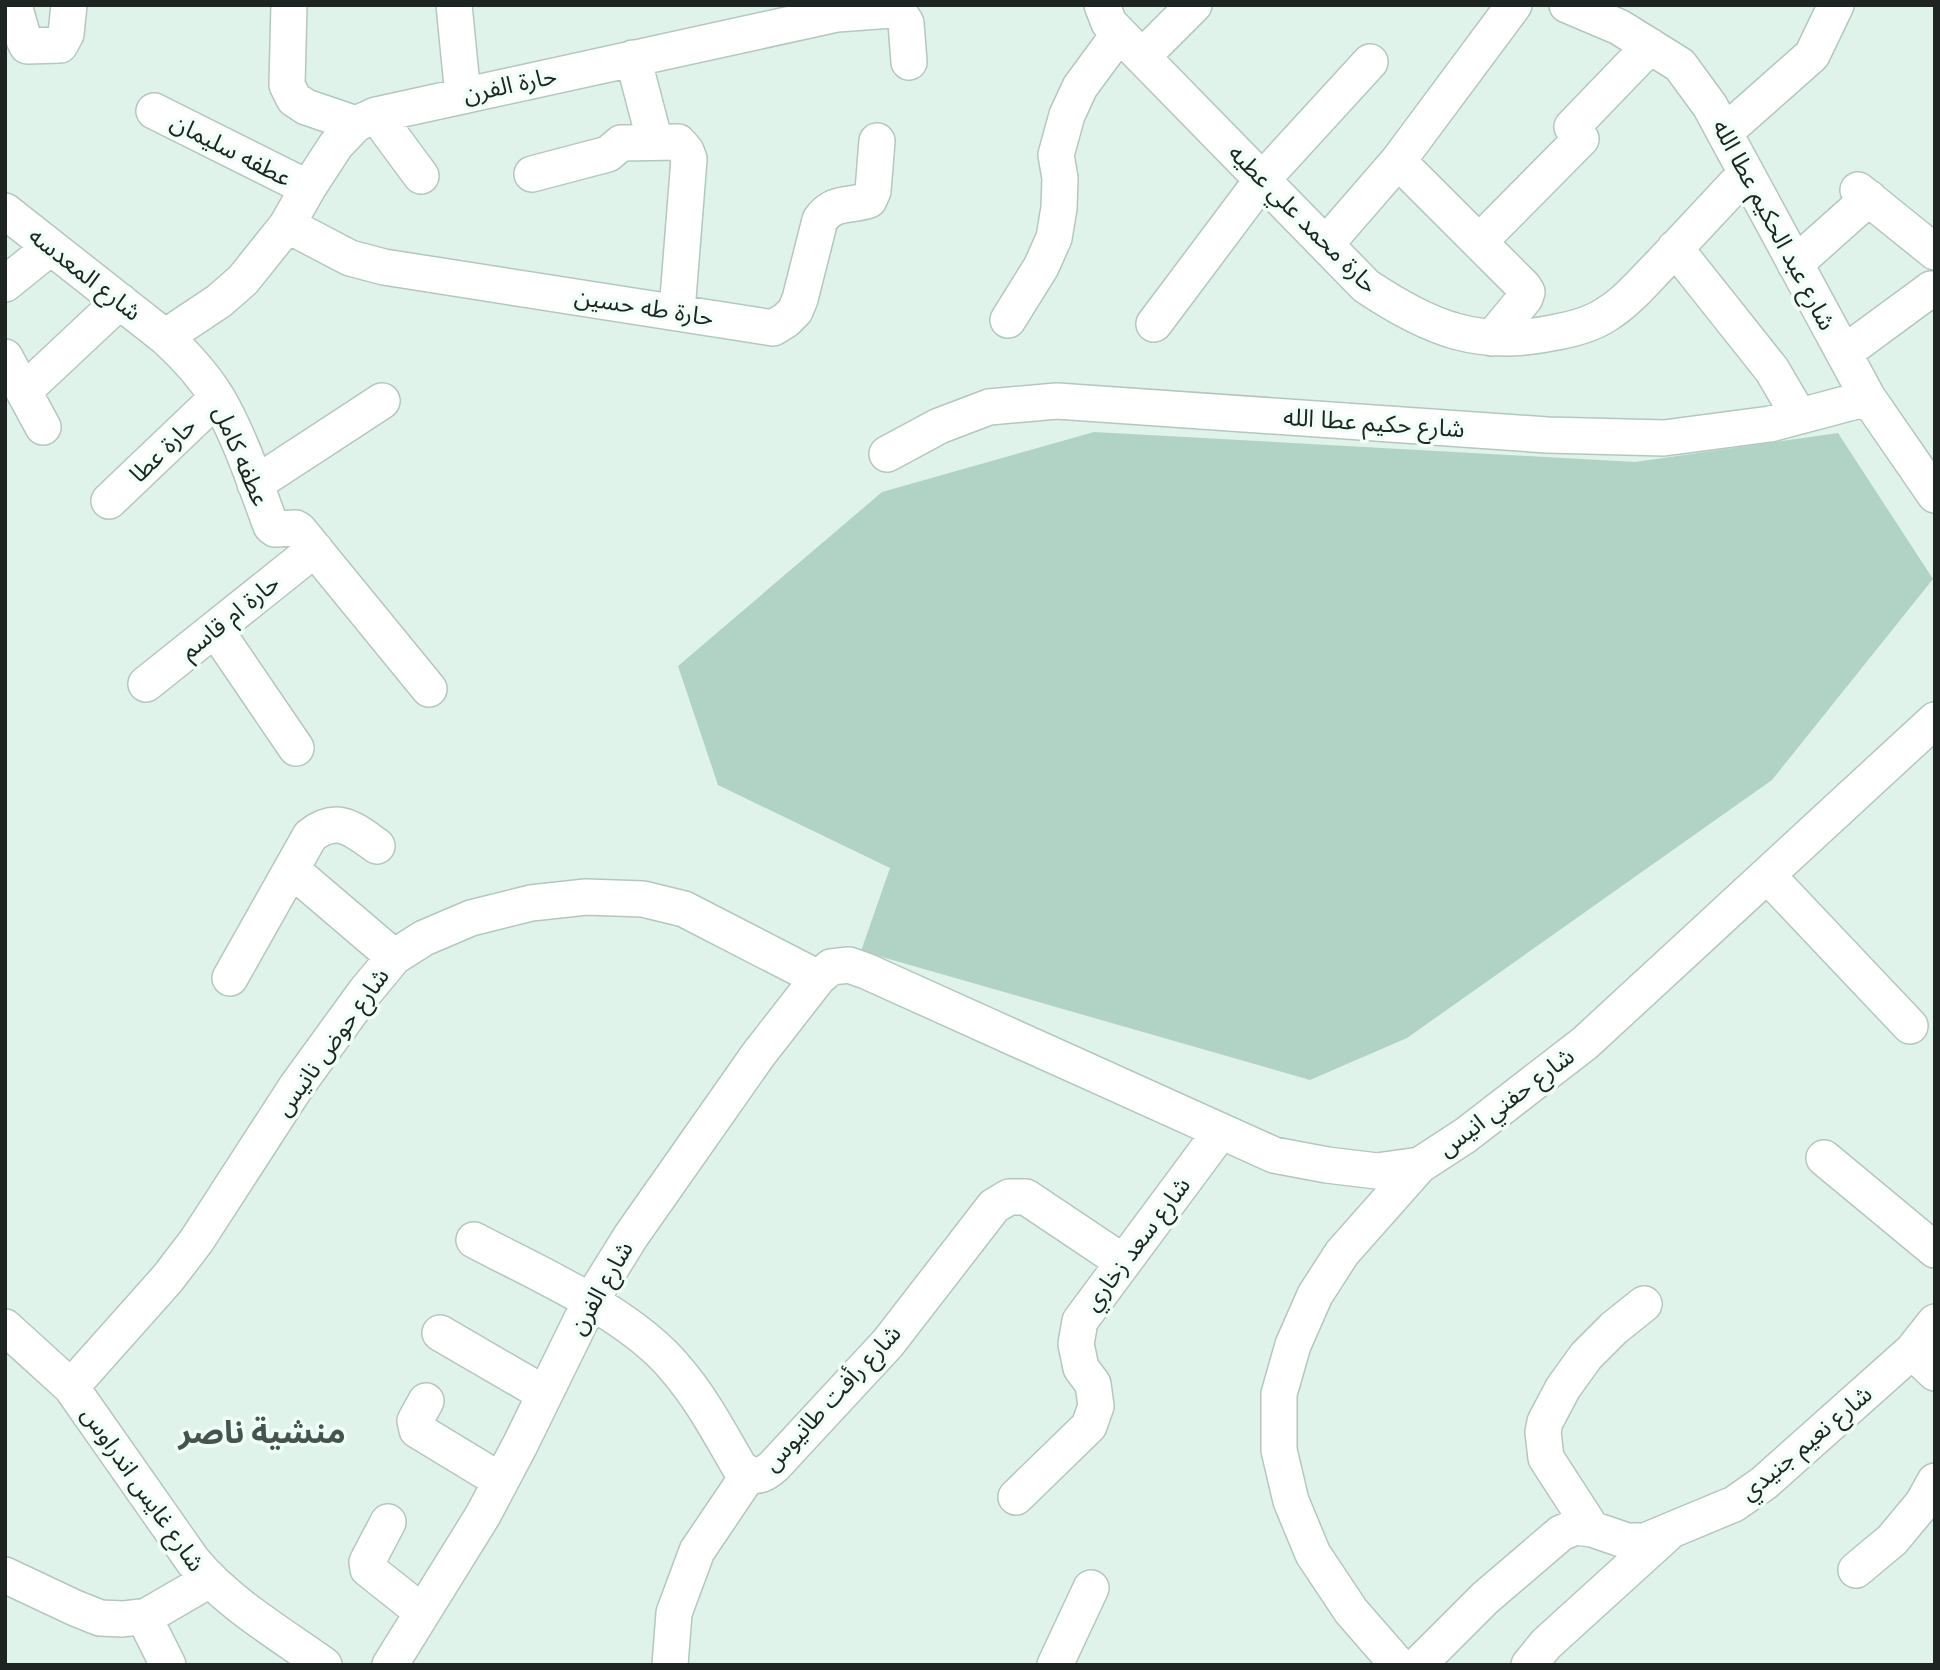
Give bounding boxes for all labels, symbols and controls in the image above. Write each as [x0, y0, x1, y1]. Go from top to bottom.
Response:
street label: حارة الفرن [460, 59, 560, 111]
street label: عطفه سليمان [165, 105, 297, 194]
street label: شارع عبد الحكيم عطا الله [1704, 114, 1844, 336]
street label: حارة محمد علي عطيه [1219, 137, 1385, 303]
street label: شارع المعدسه [21, 219, 149, 329]
street label: حارة طه حسين [572, 279, 716, 334]
street label: شارع حكيم عطا الله [1282, 400, 1466, 446]
street label: عطفه كامل [206, 401, 277, 511]
street label: حارة عطا [122, 410, 203, 490]
street label: حارة ام قاسم [173, 566, 288, 668]
street label: شارع حوض نانيس [267, 961, 397, 1123]
street label: شارع حفني انيس [1431, 1039, 1582, 1166]
street label: شارع سعد زخاري [1075, 1170, 1200, 1319]
street label: شارع الفرن [561, 1235, 641, 1341]
street label: شارع رأفت طانيوس [755, 1317, 909, 1479]
street label: شارع نعيم جنيدي [1733, 1377, 1880, 1510]
street label: شارع غايس اندراوس [73, 1399, 213, 1579]
district label: منشية ناصر [176, 1409, 346, 1454]

